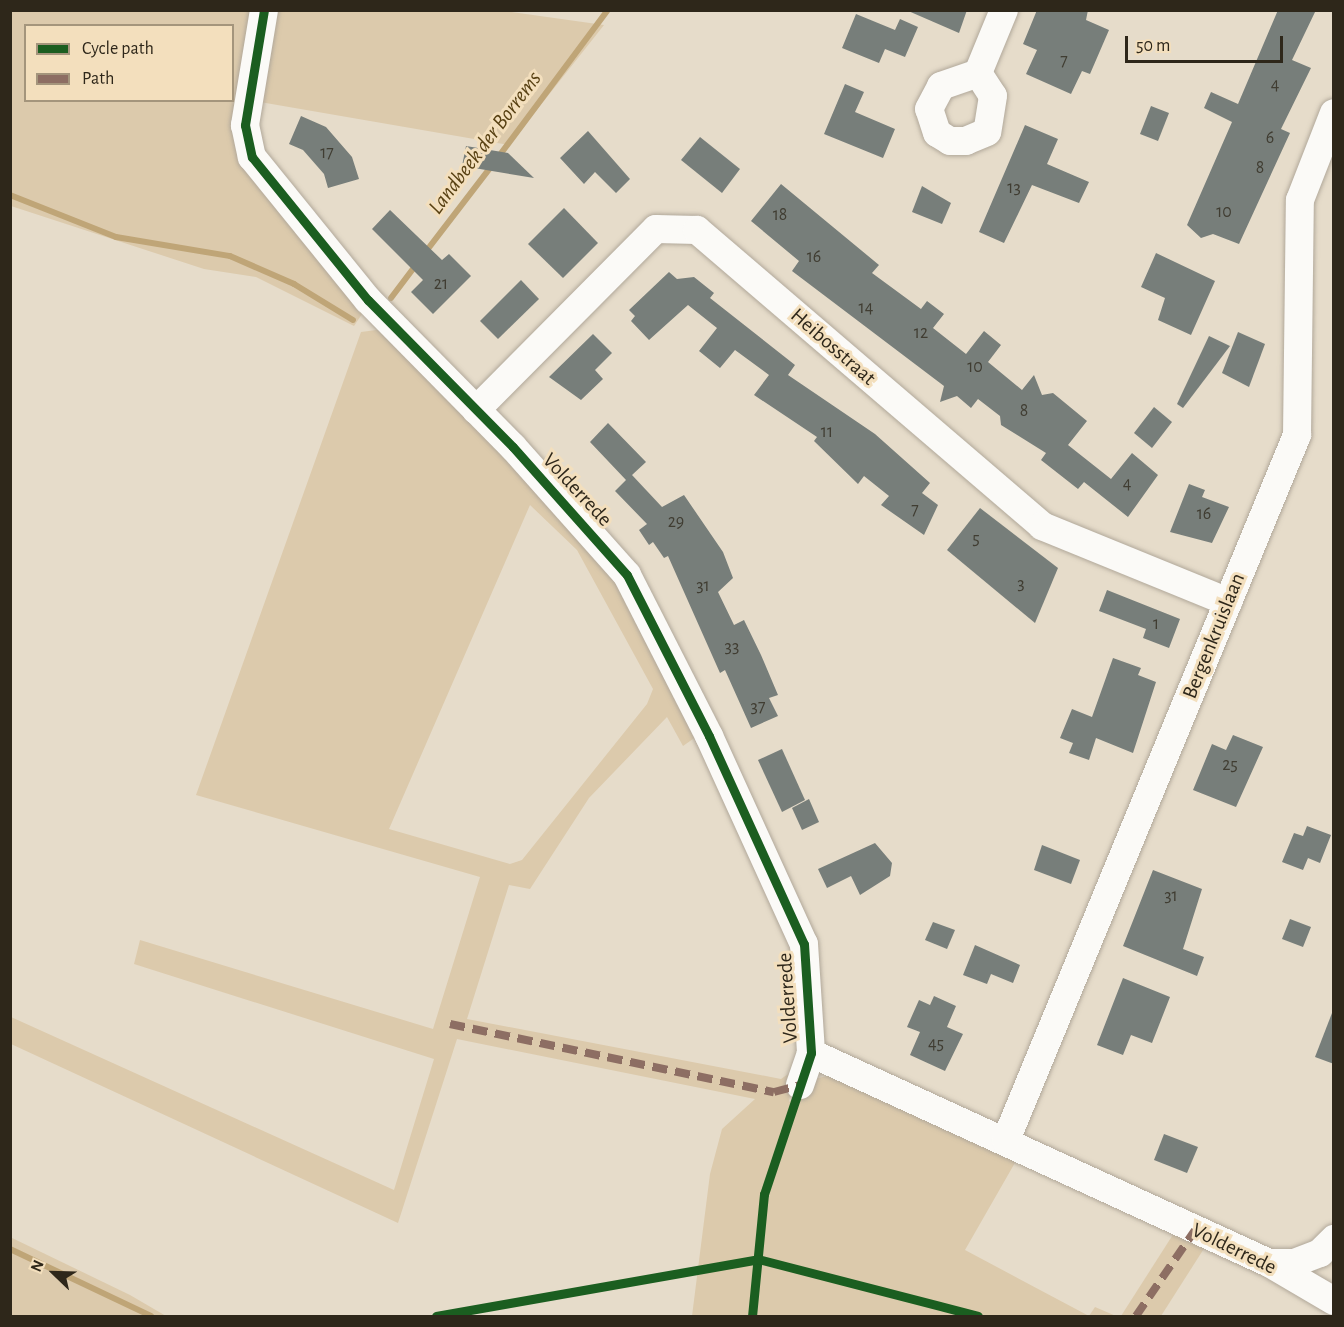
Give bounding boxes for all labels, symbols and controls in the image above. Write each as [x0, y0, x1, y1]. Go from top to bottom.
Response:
legend [24, 24, 234, 102]
scale bar [1128, 24, 1286, 62]
text: 50 m [1136, 37, 1170, 55]
text: Cycle path [82, 40, 154, 58]
house number: 7 [1060, 50, 1068, 72]
water label: Landbeek der Borrems [423, 66, 547, 220]
text: Path [82, 70, 114, 88]
house number: 4 [1271, 74, 1279, 96]
house number: 6 [1266, 127, 1274, 149]
house number: 17 [320, 142, 334, 164]
house number: 8 [1256, 157, 1264, 179]
house number: 13 [1007, 177, 1021, 199]
house number: 10 [1216, 201, 1232, 223]
house number: 18 [773, 204, 787, 226]
house number: 16 [807, 246, 821, 268]
house number: 21 [434, 273, 448, 295]
house number: 14 [859, 297, 873, 319]
street label: Heibosstraat [785, 303, 881, 391]
house number: 12 [914, 322, 928, 344]
house number: 10 [967, 356, 983, 378]
house number: 8 [1020, 400, 1028, 422]
house number: 11 [821, 421, 833, 443]
street label: Volderrede [537, 448, 617, 532]
house number: 4 [1123, 473, 1131, 495]
house number: 7 [911, 499, 919, 521]
house number: 16 [1197, 503, 1211, 525]
house number: 29 [668, 511, 684, 533]
house number: 5 [972, 528, 980, 550]
street label: Bergenkruislaan [1177, 569, 1251, 703]
house number: 3 [1017, 573, 1025, 595]
house number: 31 [696, 575, 710, 597]
house number: 1 [1153, 613, 1159, 635]
house number: 33 [725, 636, 739, 658]
house number: 37 [751, 696, 765, 718]
house number: 25 [1222, 754, 1238, 776]
house number: 31 [1164, 885, 1178, 907]
street label: Volderrede [772, 952, 804, 1044]
house number: 45 [928, 1033, 944, 1055]
street label: Volderrede [1188, 1218, 1280, 1280]
north arrow [24, 1243, 84, 1303]
text: N [28, 1258, 47, 1274]

